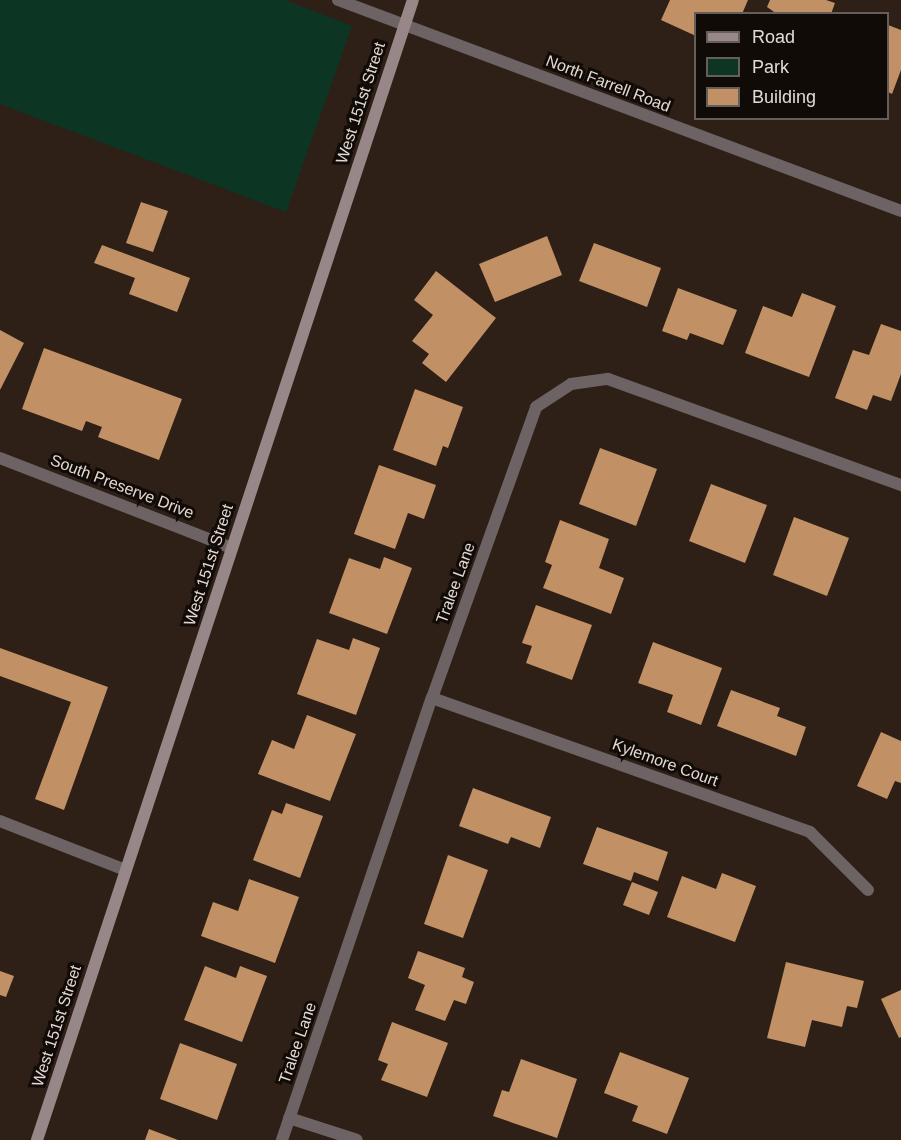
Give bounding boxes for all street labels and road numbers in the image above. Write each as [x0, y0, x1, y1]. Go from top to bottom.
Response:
street label: West 151st Street [332, 40, 390, 166]
street label: North Farrell Road [543, 51, 673, 117]
street label: South Preserve Drive [48, 451, 196, 523]
street label: West 151st Street [180, 502, 238, 628]
street label: Tralee Lane [432, 540, 480, 626]
street label: Kylemore Court [609, 735, 721, 791]
street label: West 151st Street [28, 963, 86, 1089]
street label: Tralee Lane [275, 1000, 321, 1086]

